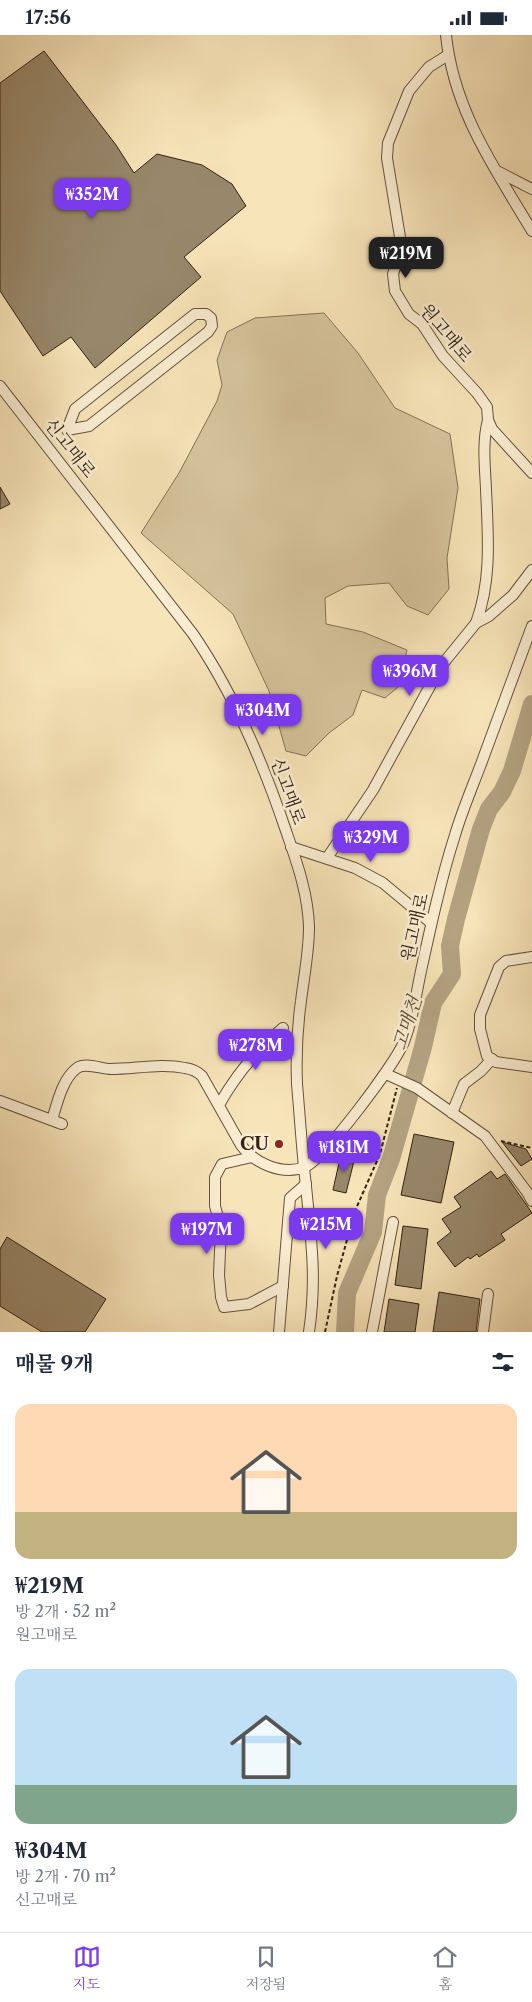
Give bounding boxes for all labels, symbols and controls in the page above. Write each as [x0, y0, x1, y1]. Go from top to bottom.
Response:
text: 17:56 [25, 6, 71, 29]
pin: ₩352M [57, 177, 127, 220]
text: ₩352M [65, 184, 119, 204]
pin: ₩219M [371, 237, 441, 279]
text: ₩219M [380, 243, 432, 263]
street label: 원고매로 [415, 299, 477, 367]
street label: 신고매로 [40, 414, 100, 482]
pin: ₩396M [375, 655, 445, 697]
text: ₩396M [383, 661, 437, 681]
pin: ₩304M [228, 693, 298, 736]
text: ₩304M [235, 700, 291, 720]
street label: 신고매로 [266, 755, 310, 827]
pin: ₩329M [336, 821, 406, 863]
text: ₩329M [344, 827, 398, 847]
street label: 원고매로 [396, 891, 434, 963]
water label: 고매천 [388, 992, 427, 1053]
pin: ₩278M [221, 1029, 291, 1071]
text: ₩278M [229, 1035, 283, 1055]
pin: ₩181M [309, 1131, 379, 1173]
place label: CU [240, 1133, 269, 1155]
text: ₩181M [319, 1137, 369, 1157]
marker: CU [273, 1138, 285, 1150]
pin: ₩215M [291, 1207, 361, 1250]
pin: ₩197M [172, 1213, 242, 1255]
text: ₩215M [300, 1214, 352, 1234]
text: ₩197M [181, 1219, 233, 1239]
icon: filters [489, 1348, 517, 1376]
text: 매물 9개 [15, 1351, 94, 1376]
icon: home [221, 1437, 311, 1527]
text: ₩219M [15, 1573, 84, 1598]
text: 방 2개 · 52 m² [15, 1601, 116, 1621]
text: 원고매로 [15, 1624, 77, 1644]
icon: home [221, 1702, 311, 1792]
text: ₩304M [15, 1838, 87, 1863]
text: 방 2개 · 70 m² [15, 1866, 116, 1886]
text: 신고매로 [15, 1889, 77, 1909]
tab: 지도 [73, 1943, 101, 1993]
tab: 저장됨 [246, 1943, 286, 1993]
tab: 홈 [431, 1943, 459, 1993]

